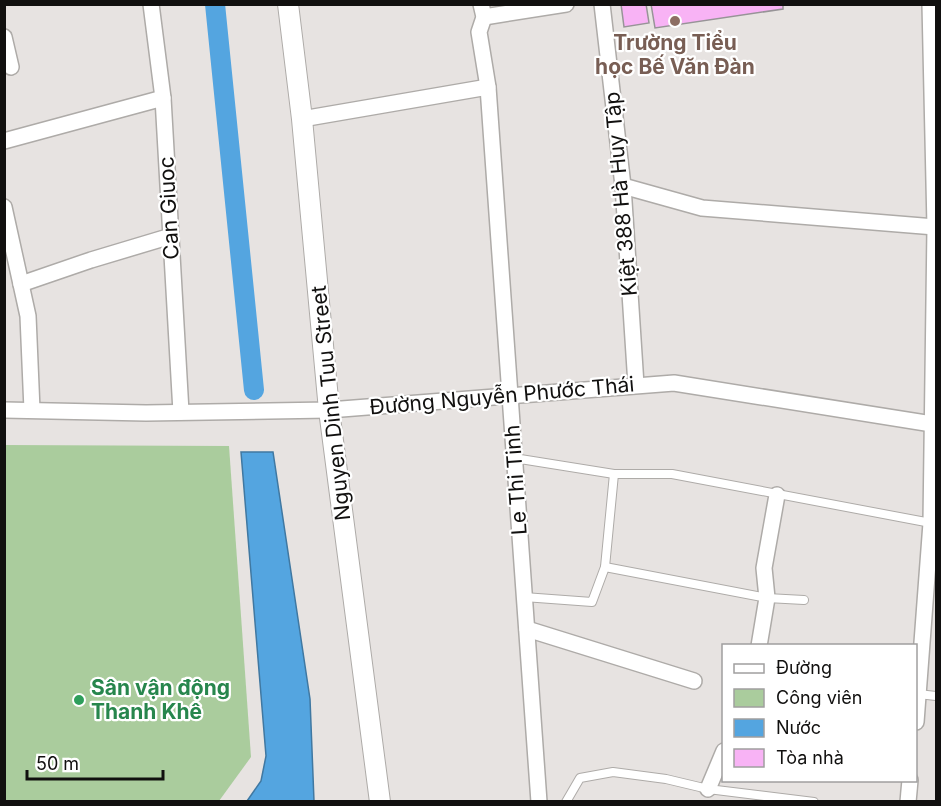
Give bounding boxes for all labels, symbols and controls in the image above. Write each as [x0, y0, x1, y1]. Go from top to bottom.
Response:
marker: Trường Tiểu học Bế Văn Đàn [668, 14, 682, 28]
place label: Trường Tiểu học Bế Văn Đàn [595, 30, 755, 79]
street label: Kiệt 388 Hà Huy Tập [599, 91, 642, 297]
street label: Can Giuoc [153, 156, 184, 260]
street label: Nguyen Dinh Tuu Street [306, 284, 355, 522]
street label: Đường Nguyễn Phước Thái [369, 371, 635, 420]
street label: Le Thi Tinh [499, 424, 532, 536]
legend [722, 644, 917, 782]
text: Đường [776, 657, 832, 678]
place label: Sân vận động Thanh Khê [91, 675, 230, 724]
text: Công viên [776, 687, 862, 708]
marker: Sân vận động Thanh Khê [72, 693, 86, 707]
text: Nước [776, 717, 821, 738]
scale bar [27, 743, 164, 781]
text: Tòa nhà [776, 747, 844, 768]
text: 50 m [36, 753, 79, 774]

